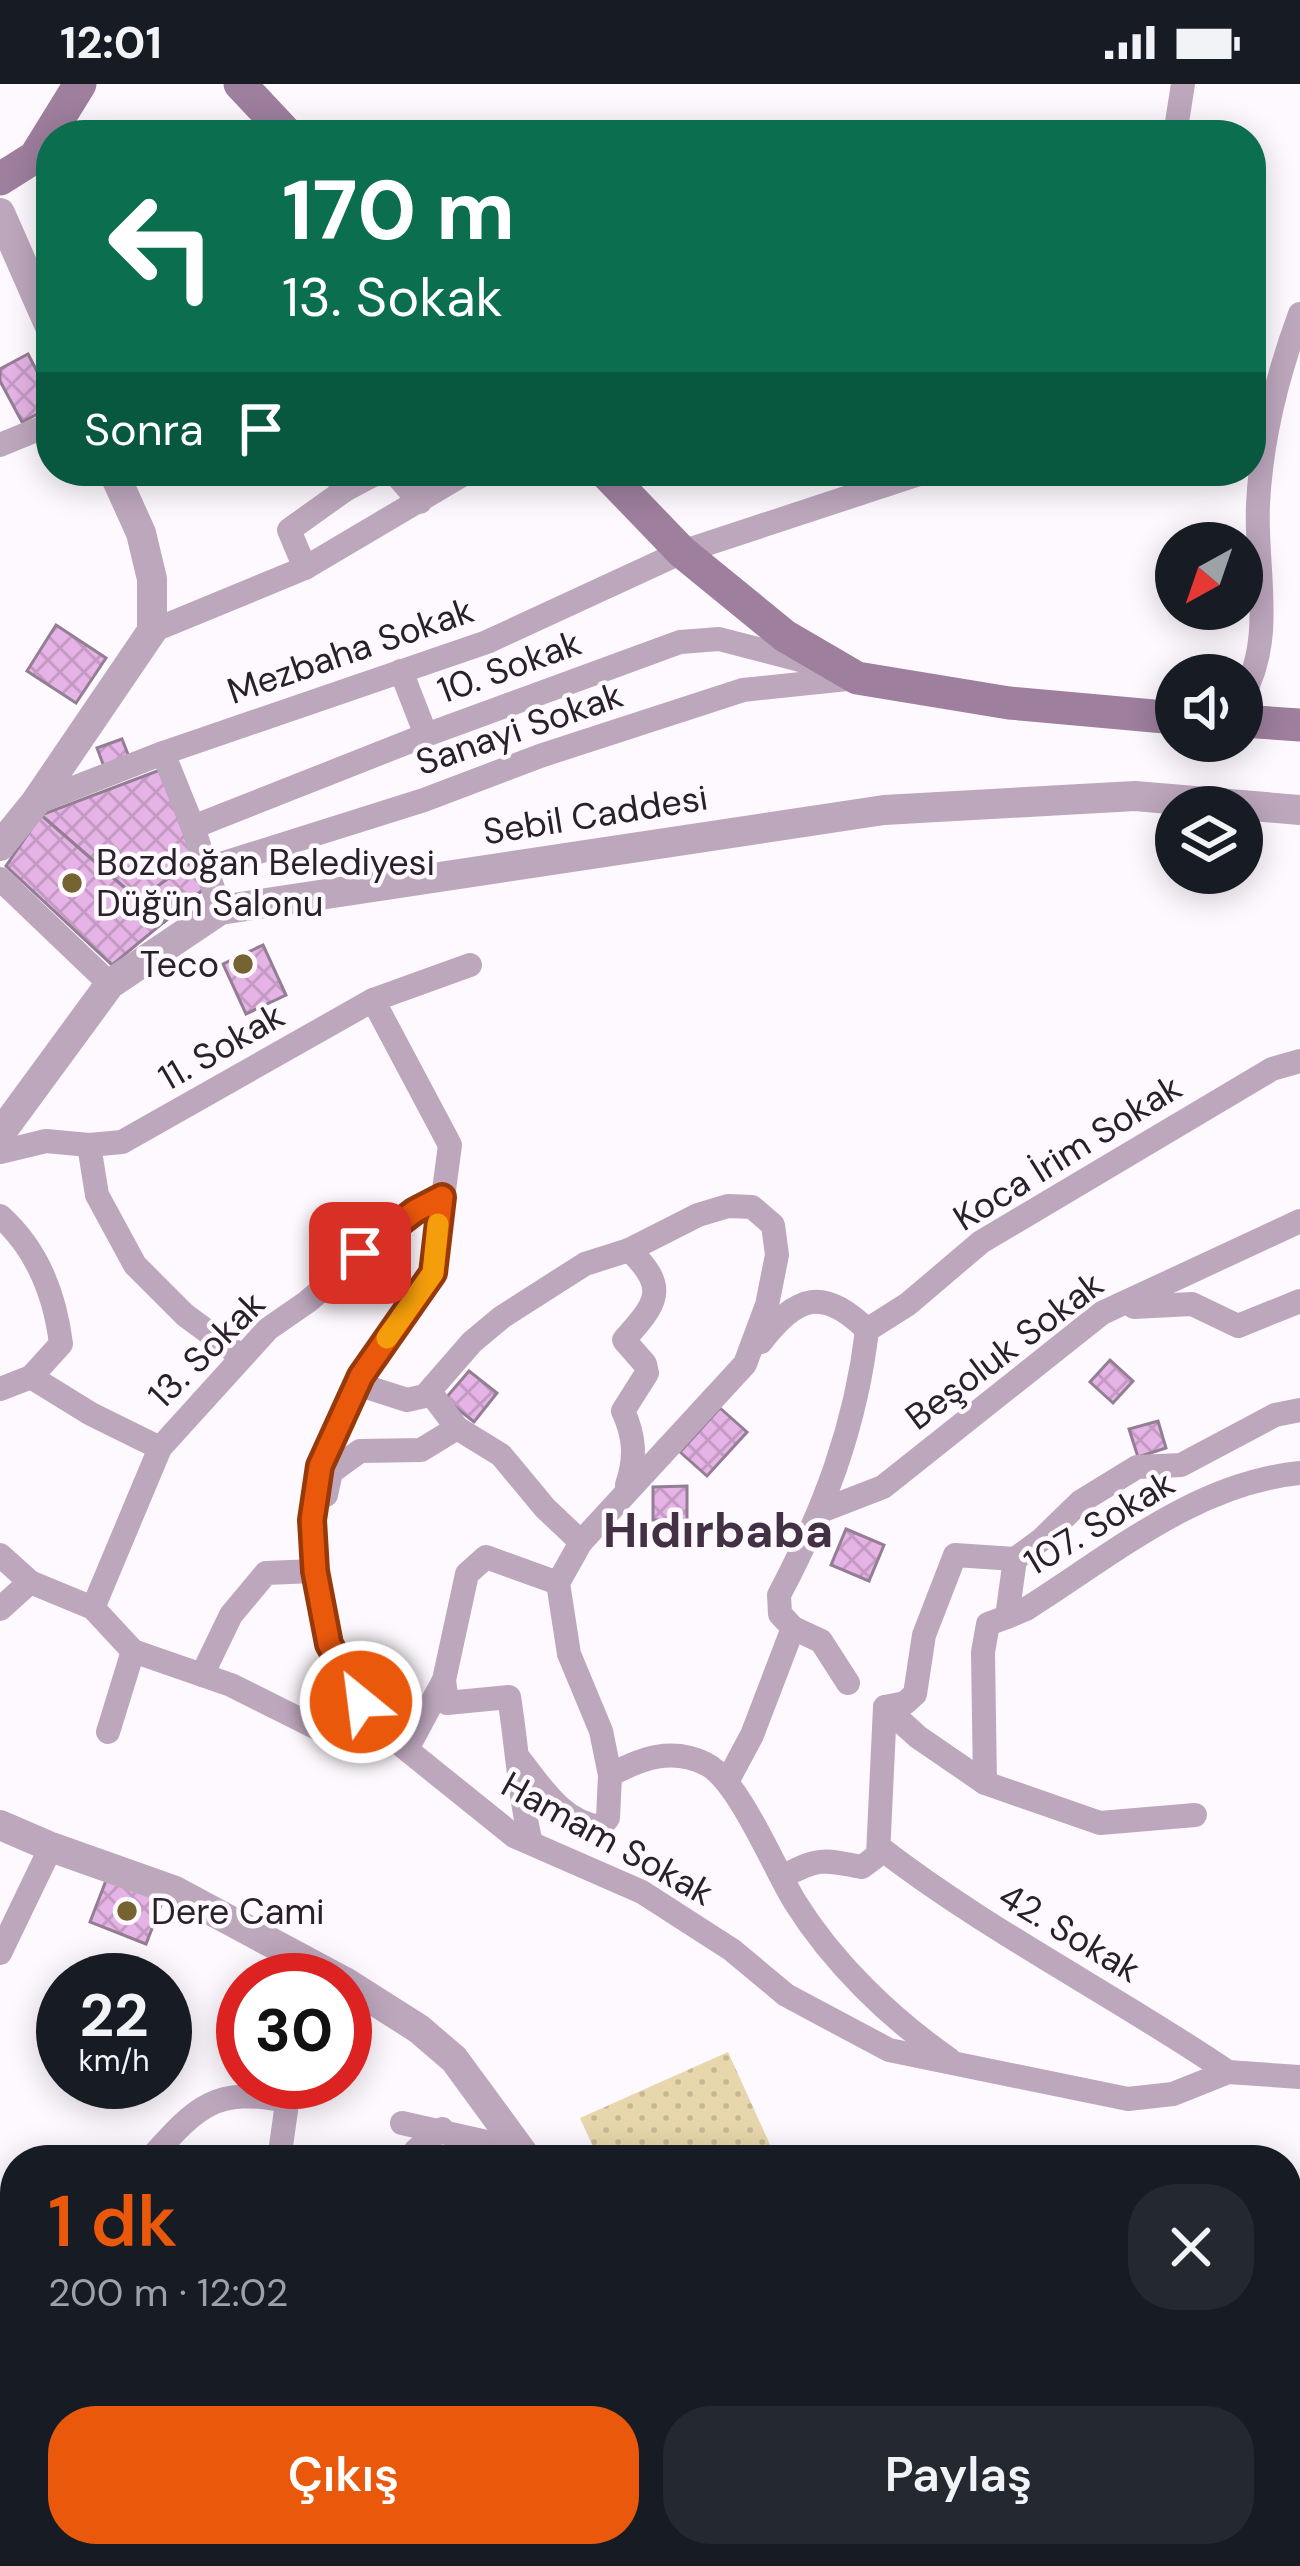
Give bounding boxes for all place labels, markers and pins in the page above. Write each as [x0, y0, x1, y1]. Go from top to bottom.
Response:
place label: Bozdoğan Belediyesi Düğün Salonu [96, 839, 435, 927]
marker: Bozdoğan Belediyesi Düğün Salonu [59, 870, 85, 896]
place label: Teco [140, 941, 219, 988]
marker: Teco [230, 951, 256, 977]
pin [309, 1202, 411, 1304]
place label: Dere Cami [151, 1888, 324, 1935]
marker: Dere Cami [114, 1898, 140, 1924]

